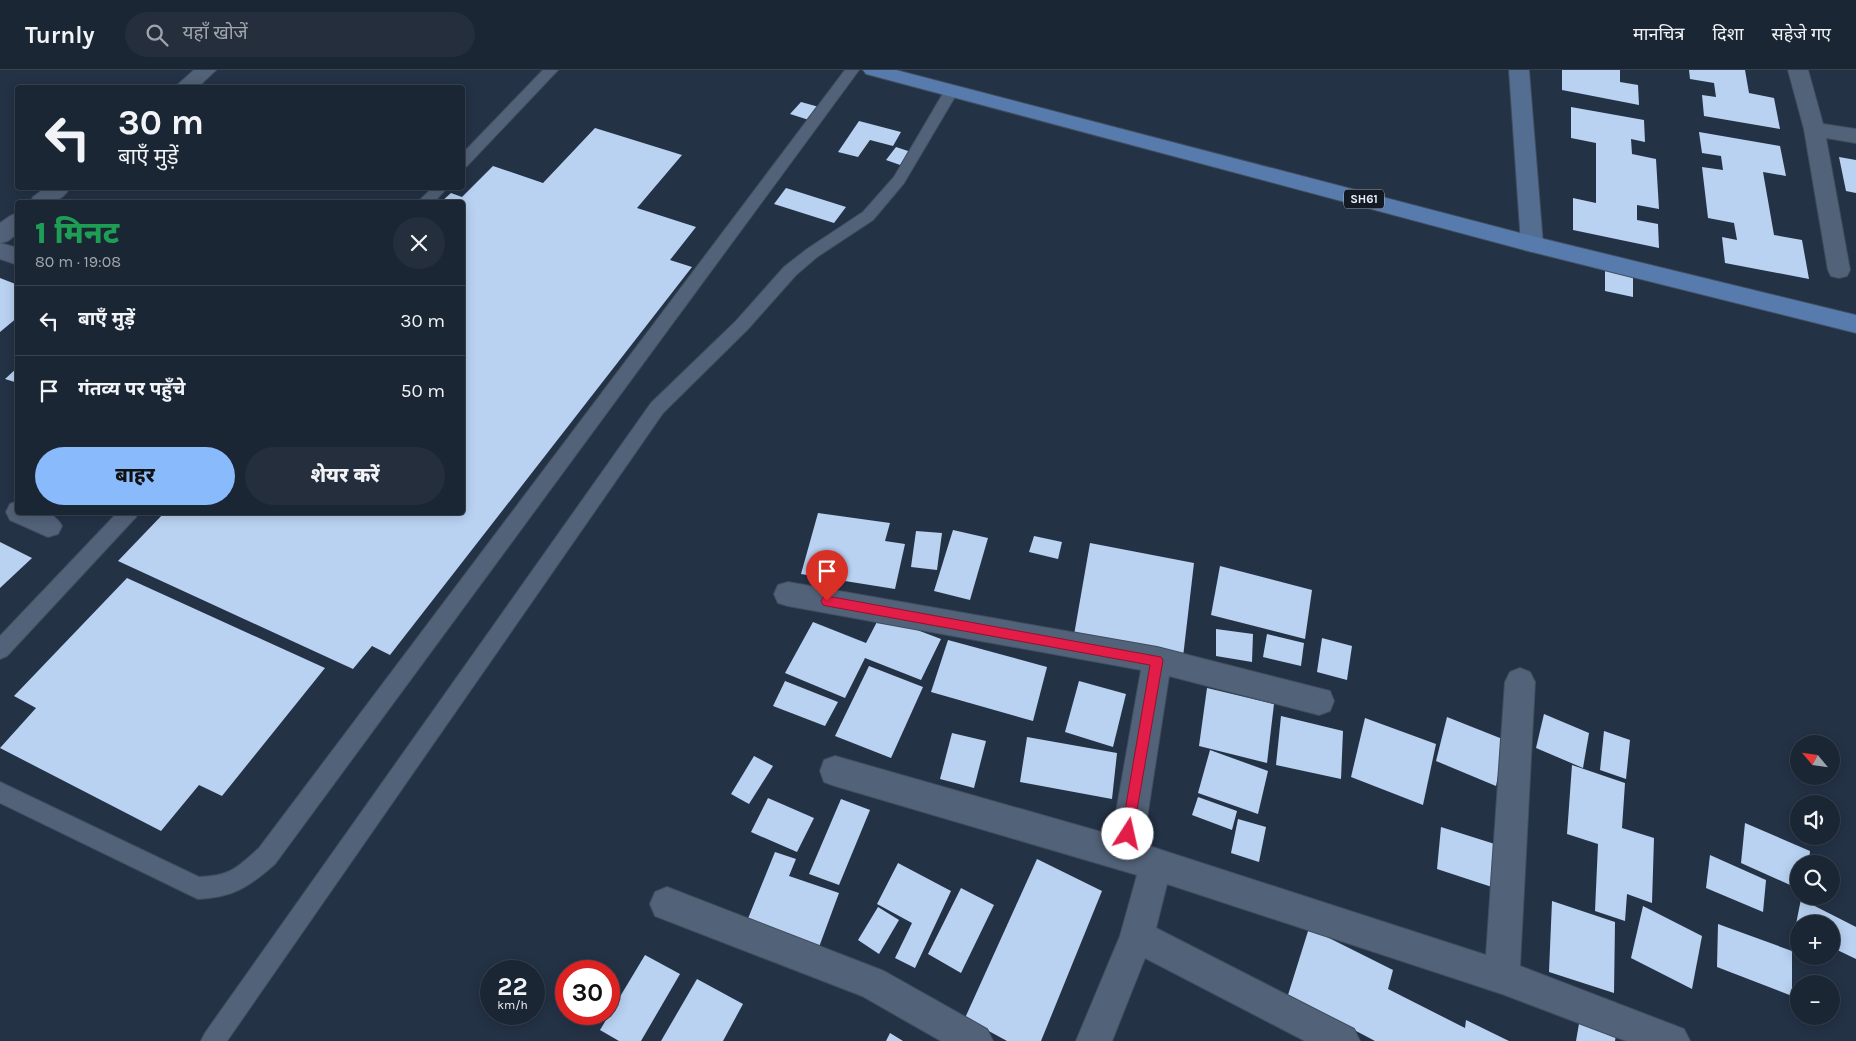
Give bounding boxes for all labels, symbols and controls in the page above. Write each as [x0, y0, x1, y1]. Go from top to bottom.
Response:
search box [125, 12, 475, 57]
text: Turnly [25, 21, 95, 49]
icon: search [143, 21, 171, 49]
text: यहाँ खोजें [183, 22, 248, 44]
text: मानचित्र [1633, 23, 1684, 45]
text: दिशा [1712, 23, 1744, 45]
text: सहेजे गए [1772, 23, 1831, 45]
text: 30 m [118, 102, 204, 143]
icon: left [35, 105, 100, 170]
text: बाएँ मुड़ें [118, 144, 179, 170]
road number: SH61 [1344, 190, 1384, 208]
text: 1 मिनट [35, 215, 119, 251]
button: close [393, 217, 445, 269]
text: 80 m · 19:08 [35, 252, 121, 271]
icon: left [35, 307, 63, 335]
text: बाएँ मुड़ें [78, 308, 135, 330]
text: 30 m [400, 310, 445, 332]
icon: arrive [35, 377, 63, 405]
text: गंतव्य पर पहुँचे [78, 378, 185, 400]
text: 50 m [401, 380, 445, 402]
button: बाहर [35, 447, 235, 505]
button: शेयर करें [245, 447, 445, 505]
pin [806, 550, 848, 601]
icon: arrive [813, 557, 841, 585]
north arrow [1790, 735, 1840, 785]
map controls [1790, 735, 1840, 1025]
button: sound [1790, 795, 1840, 845]
position arrow [1101, 807, 1153, 859]
button: search [1790, 855, 1840, 905]
button: + [1790, 915, 1840, 965]
speed limit sign: 30 [555, 960, 620, 1025]
text: 22 [497, 972, 528, 1001]
button: − [1790, 975, 1840, 1025]
text: km/h [497, 998, 528, 1012]

